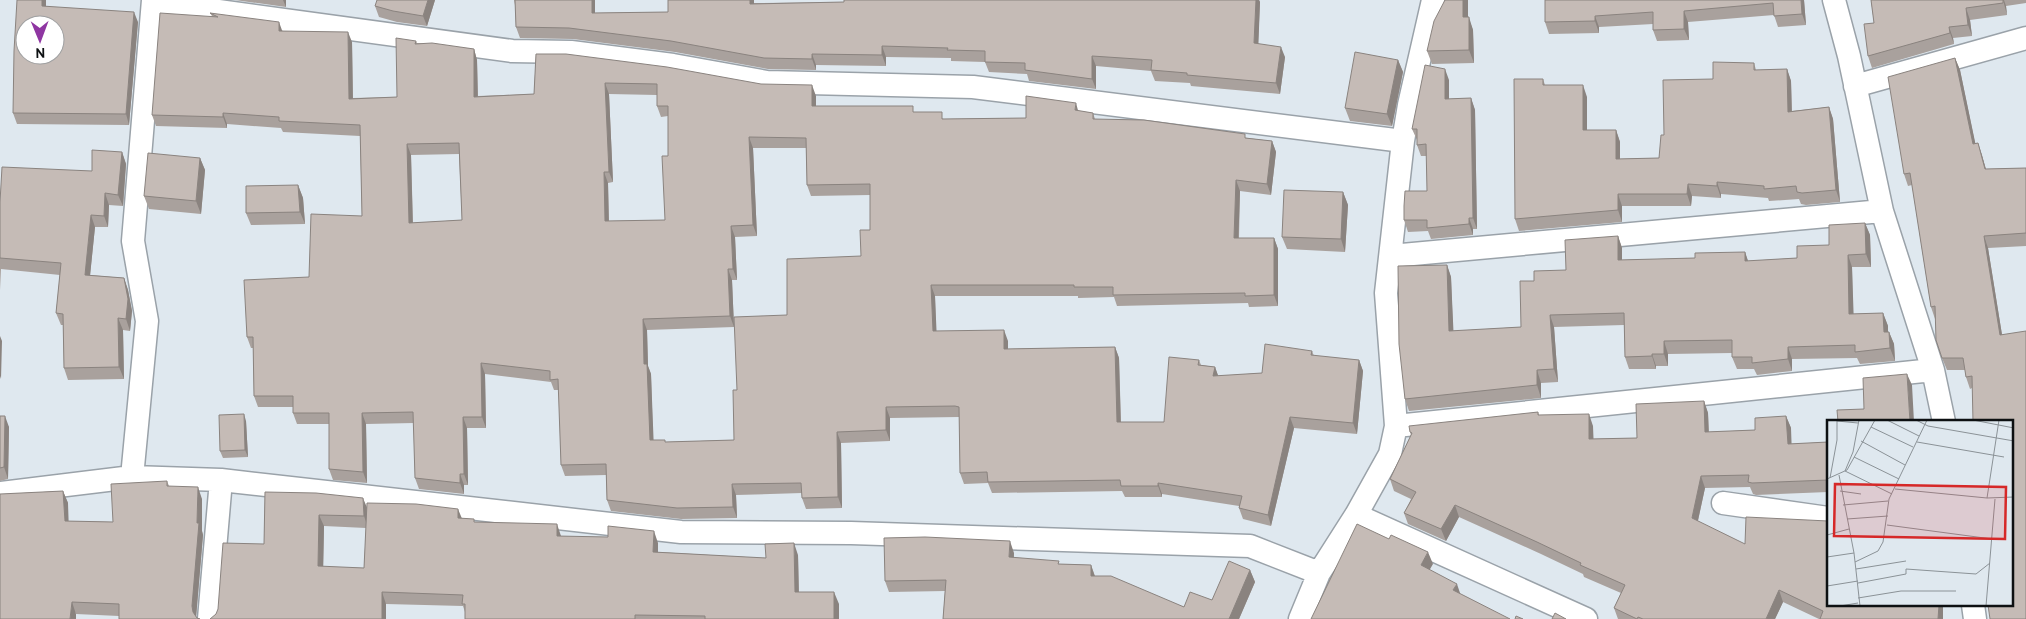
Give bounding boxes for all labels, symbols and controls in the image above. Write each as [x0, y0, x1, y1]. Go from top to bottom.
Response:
north arrow [15, 15, 65, 65]
text: N [35, 43, 45, 60]
inset map [1827, 420, 2014, 606]

